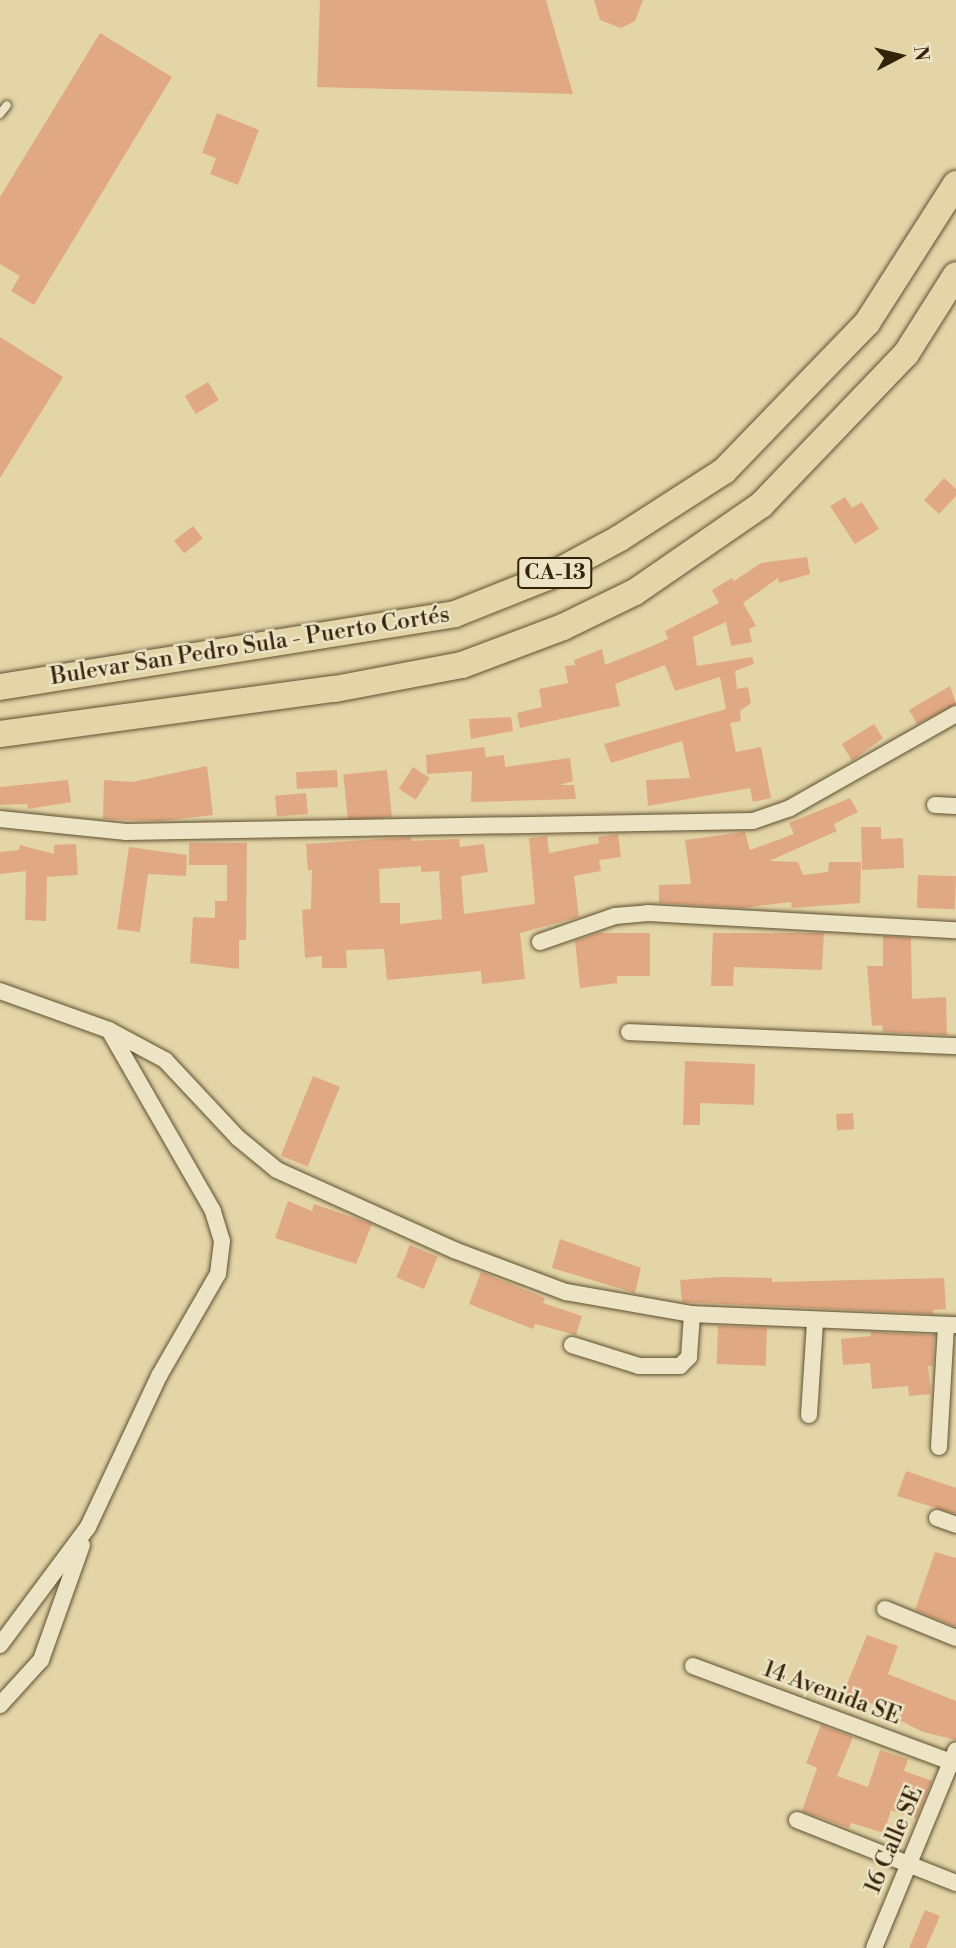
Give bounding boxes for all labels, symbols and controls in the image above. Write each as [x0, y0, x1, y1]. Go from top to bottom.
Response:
north arrow [865, 21, 935, 91]
text: N [908, 45, 934, 62]
road number: CA-13 [516, 556, 594, 590]
street label: Bulevar San Pedro Sula - Puerto Cortés [48, 601, 452, 691]
street label: 14 Avenida SE [759, 1655, 905, 1731]
street label: 16 Calle SE [859, 1782, 929, 1898]

